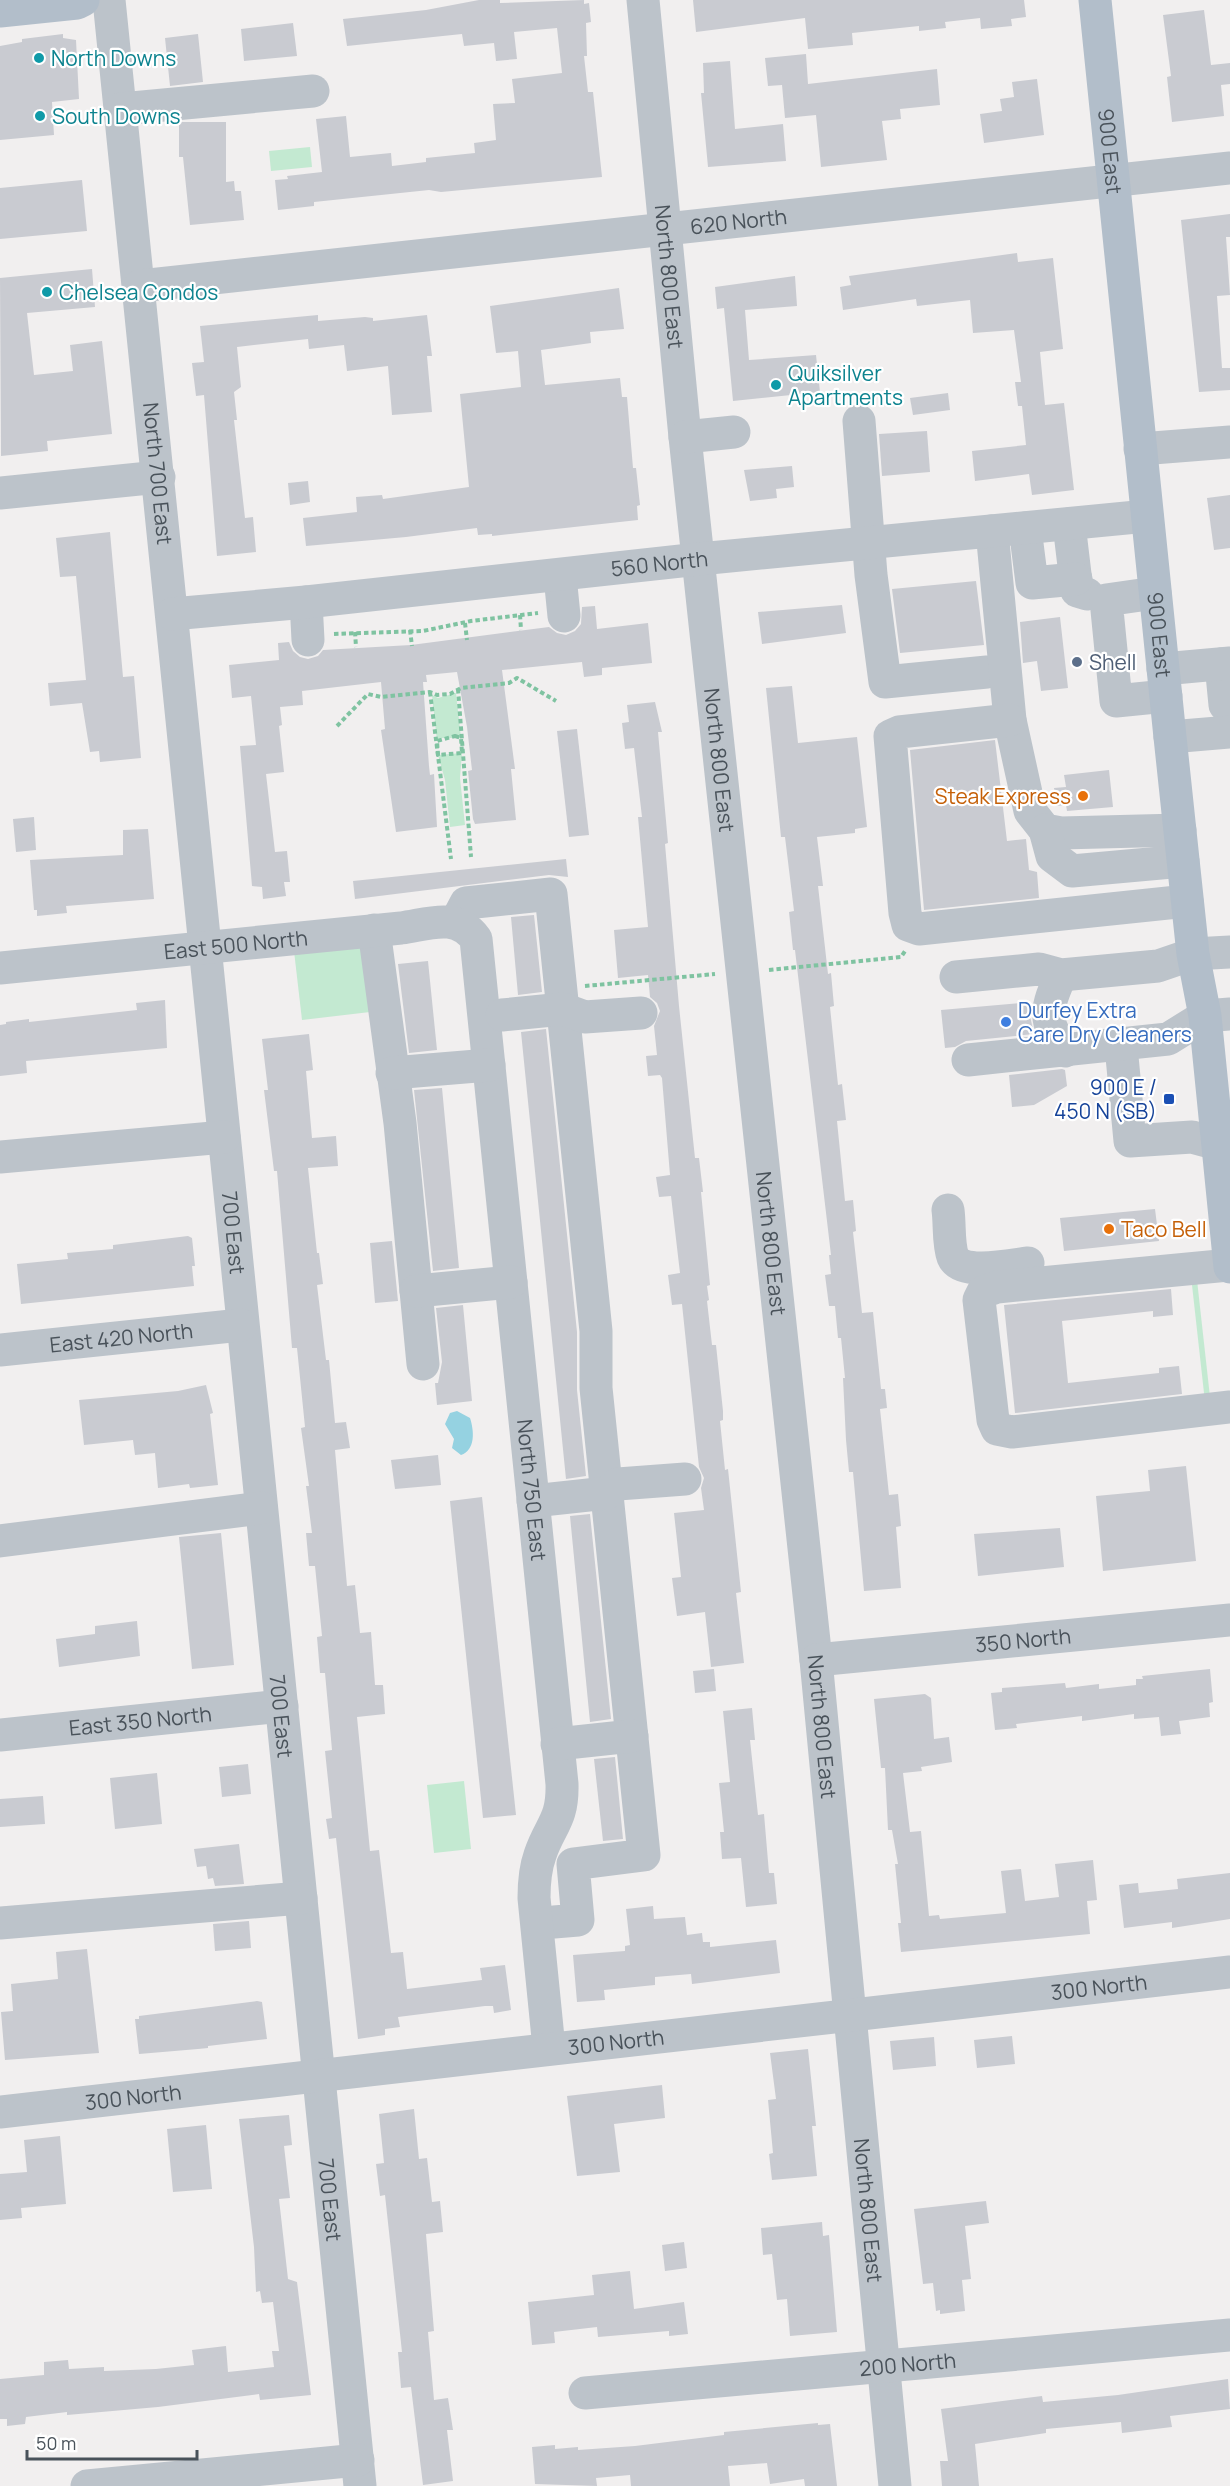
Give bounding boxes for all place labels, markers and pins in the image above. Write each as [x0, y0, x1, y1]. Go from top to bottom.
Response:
place label: North Downs [51, 44, 176, 72]
marker: North Downs [32, 51, 46, 65]
place label: South Downs [52, 102, 181, 130]
marker: South Downs [33, 109, 47, 123]
place label: Chelsea Condos [59, 278, 218, 306]
marker: Chelsea Condos [40, 285, 54, 299]
place label: Quiksilver Apartments [788, 359, 903, 411]
marker: Quiksilver Apartments [769, 378, 783, 392]
place label: Shell [1089, 648, 1137, 676]
marker: Shell [1070, 655, 1084, 669]
place label: Steak Express [935, 782, 1071, 810]
marker: Steak Express [1076, 789, 1090, 803]
place label: Durfey Extra Care Dry Cleaners [1018, 996, 1192, 1048]
marker: Durfey Extra Care Dry Cleaners [999, 1015, 1013, 1029]
place label: 900 E / 450 N (SB) [1054, 1073, 1157, 1125]
marker: 900 E / 450 N (SB) [1162, 1092, 1176, 1106]
place label: Taco Bell [1121, 1215, 1207, 1243]
marker: Taco Bell [1102, 1222, 1116, 1236]

